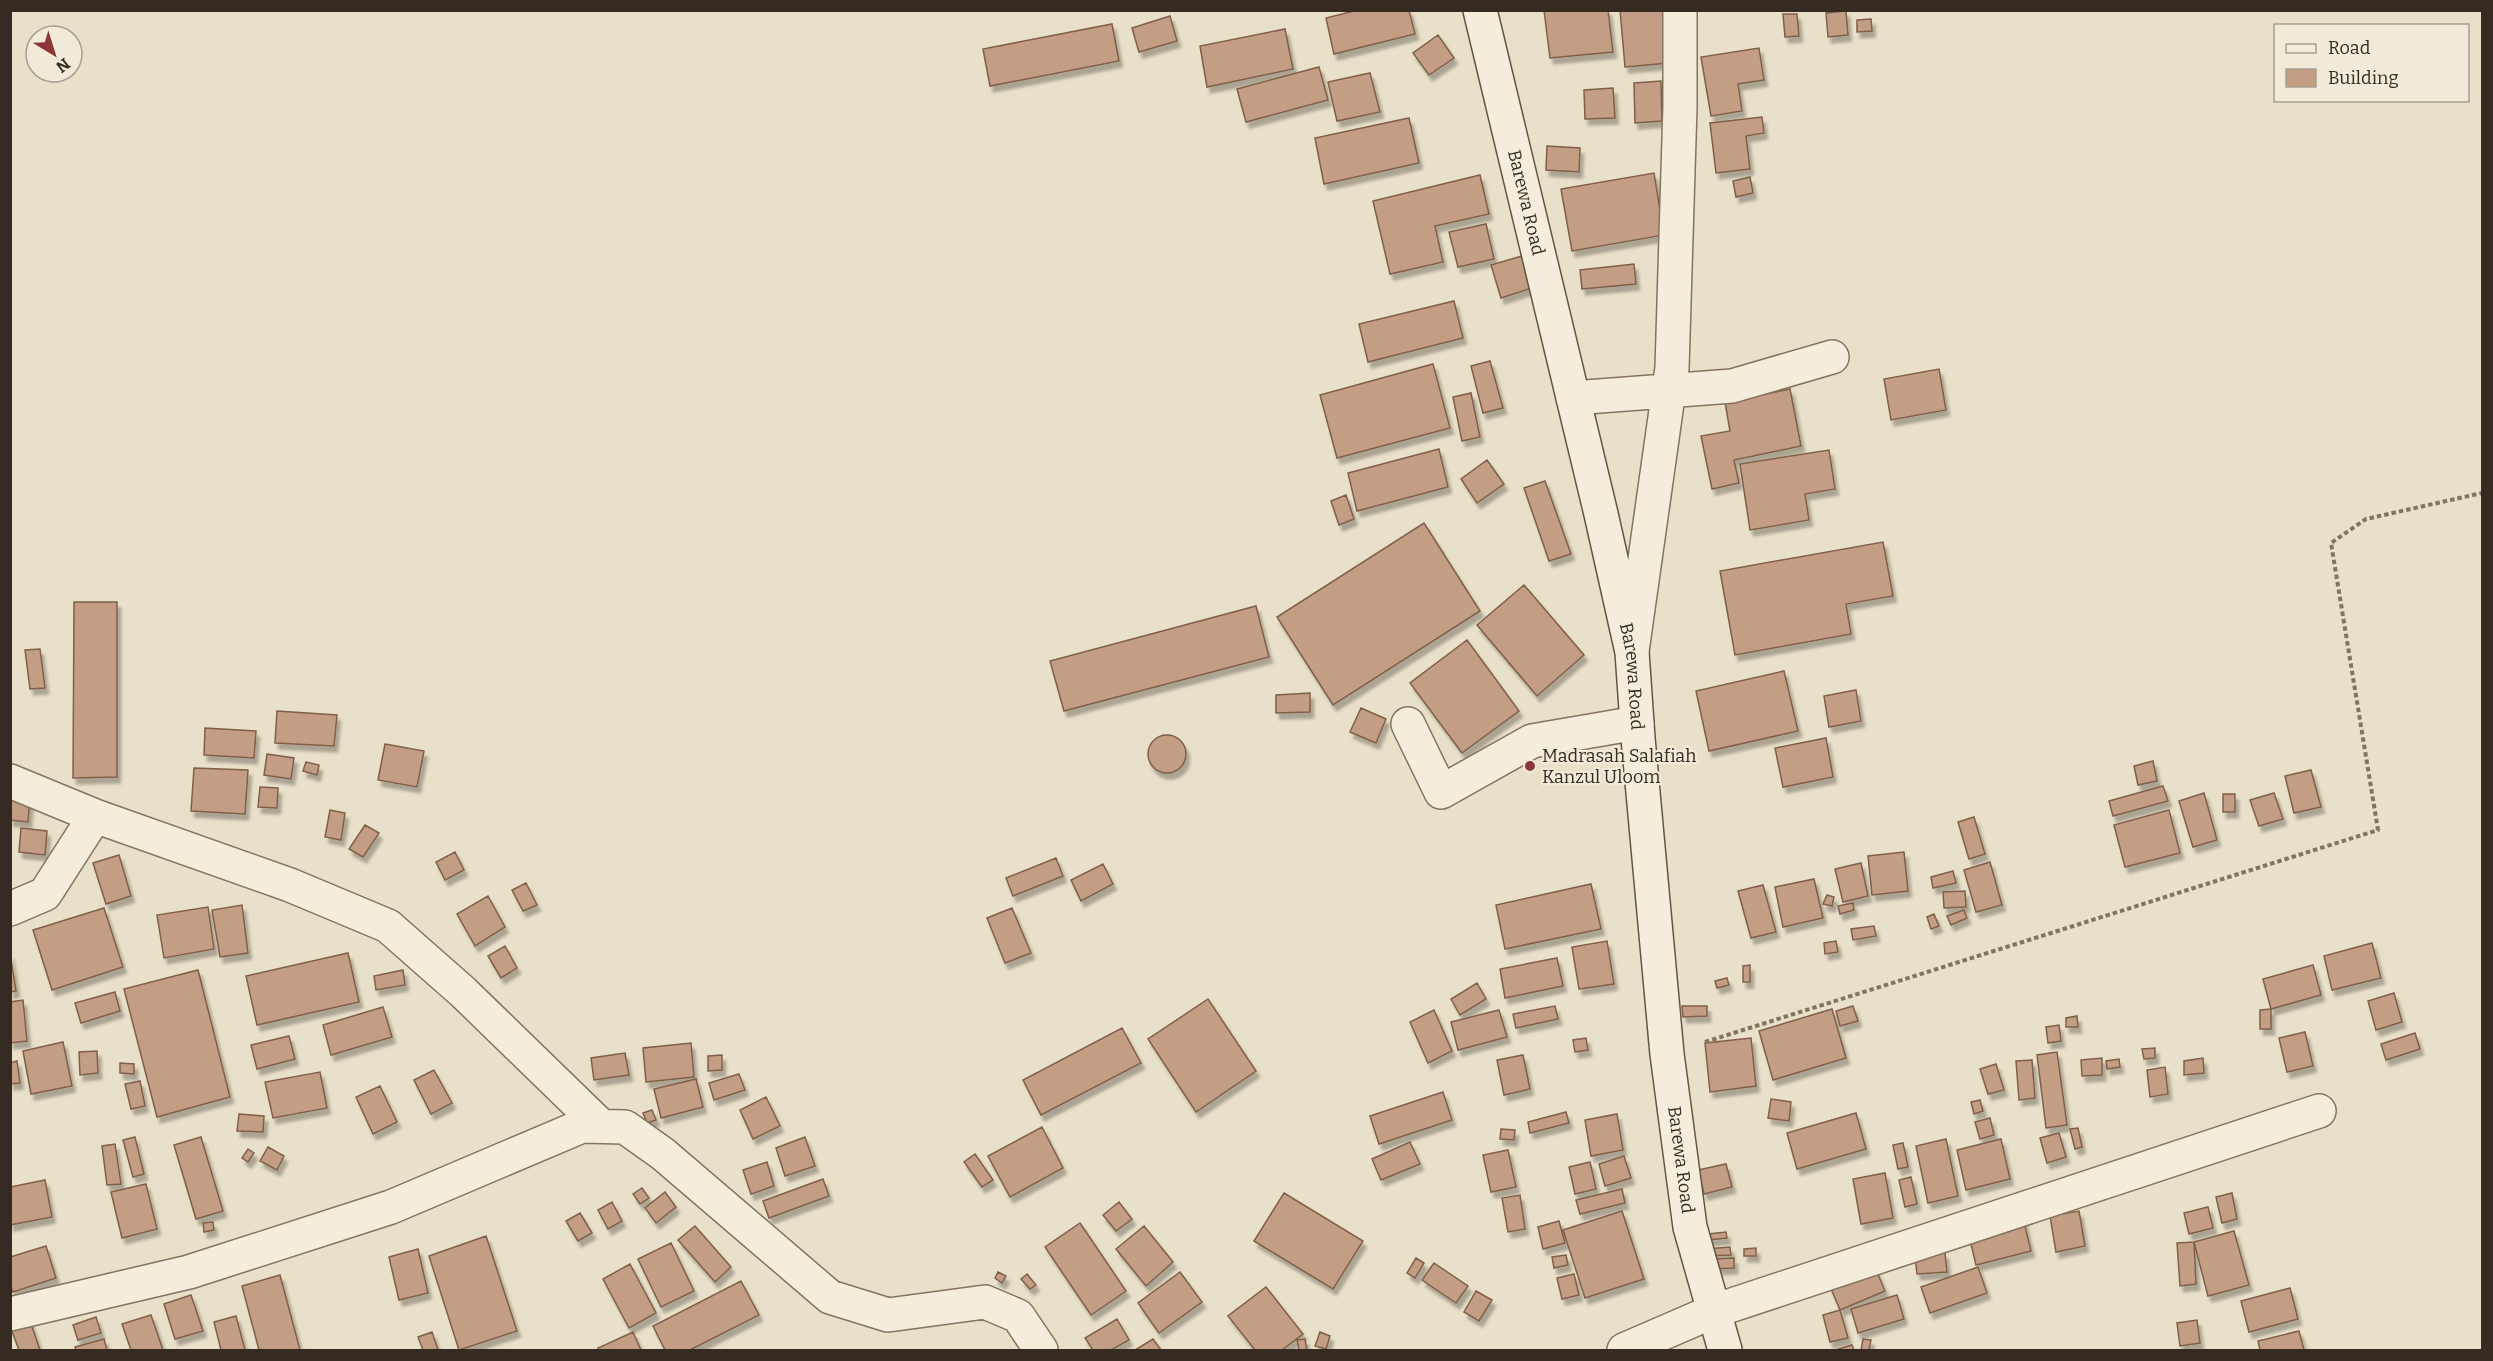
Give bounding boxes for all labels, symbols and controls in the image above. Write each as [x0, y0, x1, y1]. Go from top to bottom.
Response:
north arrow [24, 24, 84, 84]
legend [2274, 24, 2469, 102]
text: Road [2328, 37, 2371, 59]
text: N [52, 54, 74, 77]
text: Building [2328, 67, 2399, 89]
street label: Barewa Road [1503, 147, 1550, 258]
street label: Barewa Road [1615, 621, 1648, 731]
place label: Madrasah Salafiah Kanzul Uloom [1542, 745, 1696, 788]
marker: Madrasah Salafiah Kanzul Uloom [1523, 759, 1537, 773]
street label: Barewa Road [1663, 1105, 1699, 1215]

